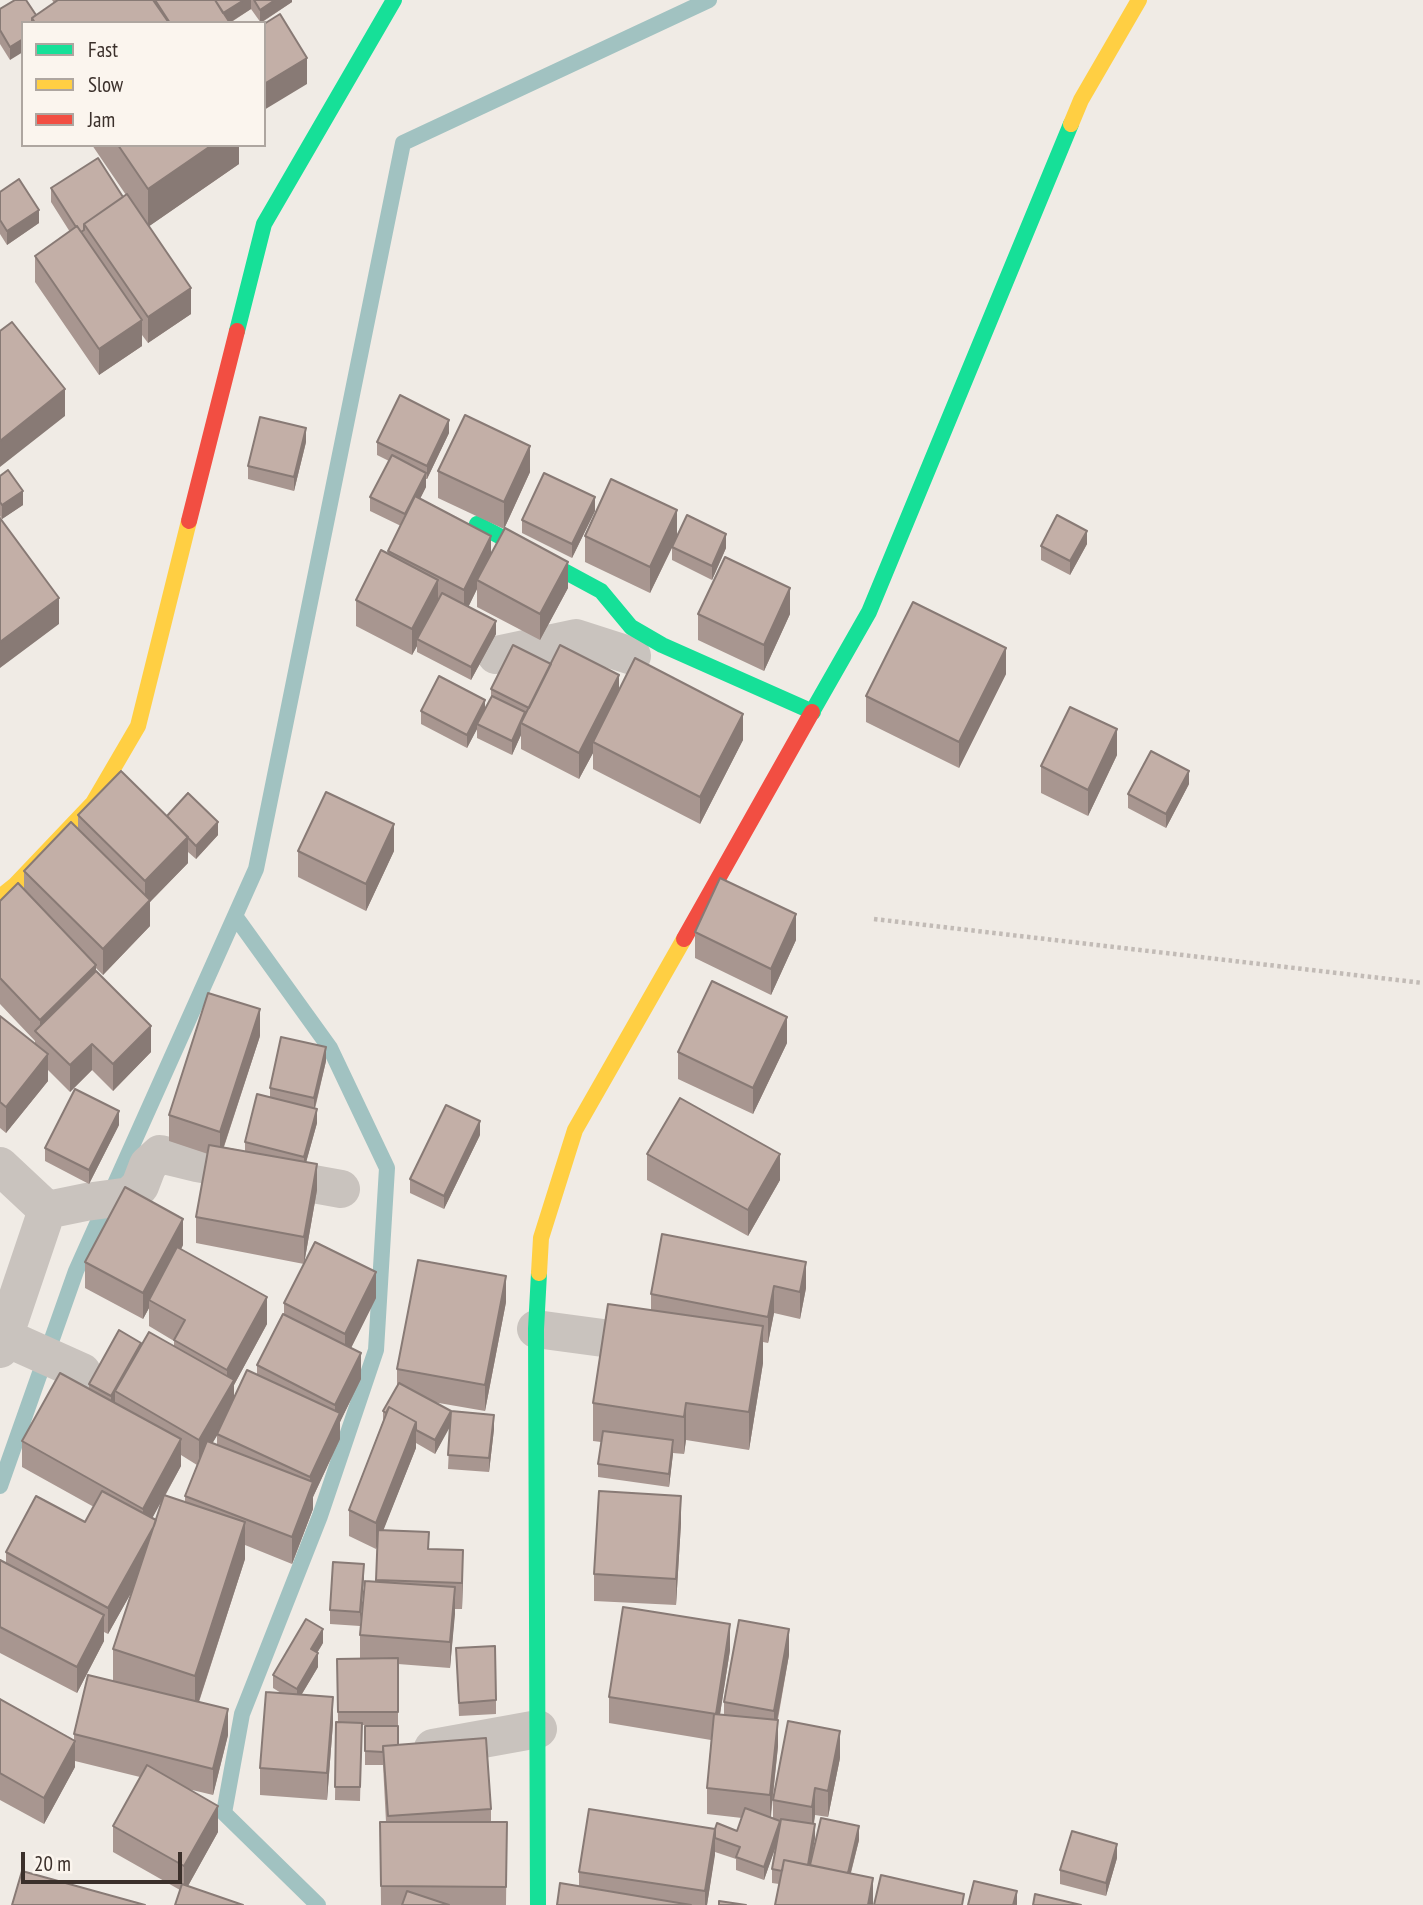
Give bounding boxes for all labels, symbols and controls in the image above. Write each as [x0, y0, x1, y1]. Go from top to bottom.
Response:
legend [21, 21, 266, 147]
text: Fast [88, 36, 118, 63]
text: Slow [88, 71, 123, 98]
text: Jam [88, 106, 115, 133]
scale bar [24, 1839, 186, 1883]
text: 20 m [34, 1850, 71, 1877]

